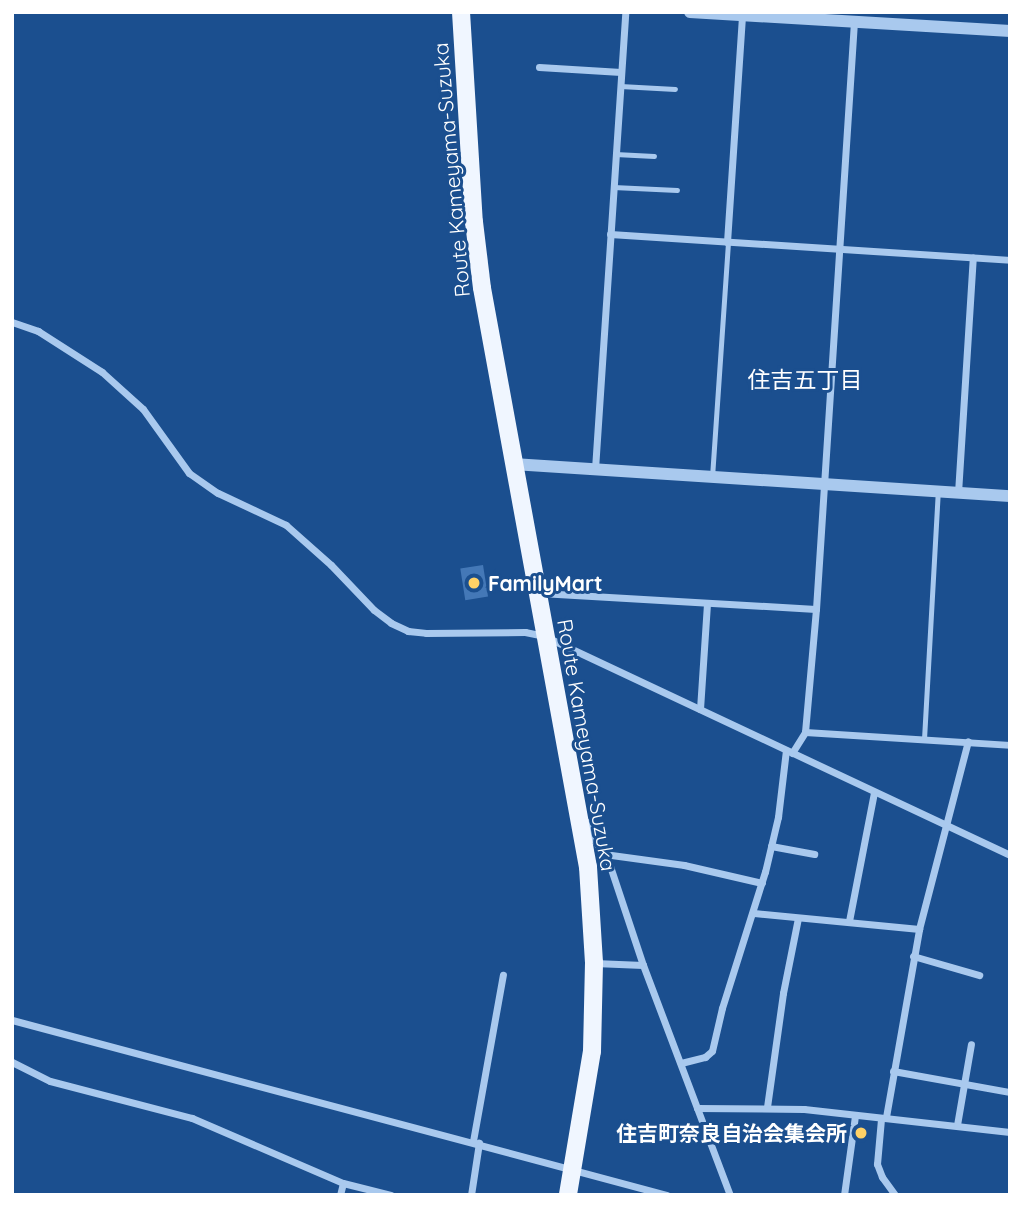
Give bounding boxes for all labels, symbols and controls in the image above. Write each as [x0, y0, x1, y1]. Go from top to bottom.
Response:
street label: Route Kameyama-Suzuka [427, 42, 475, 298]
district label: 住吉五丁目 [748, 366, 862, 394]
place label: FamilyMart [488, 570, 603, 596]
marker: FamilyMart [466, 575, 482, 591]
street label: Route Kameyama-Suzuka [552, 617, 622, 873]
place label: 住吉町奈良自治会集会所 [616, 1120, 847, 1146]
marker: 住吉町奈良自治会集会所 [853, 1125, 869, 1141]

